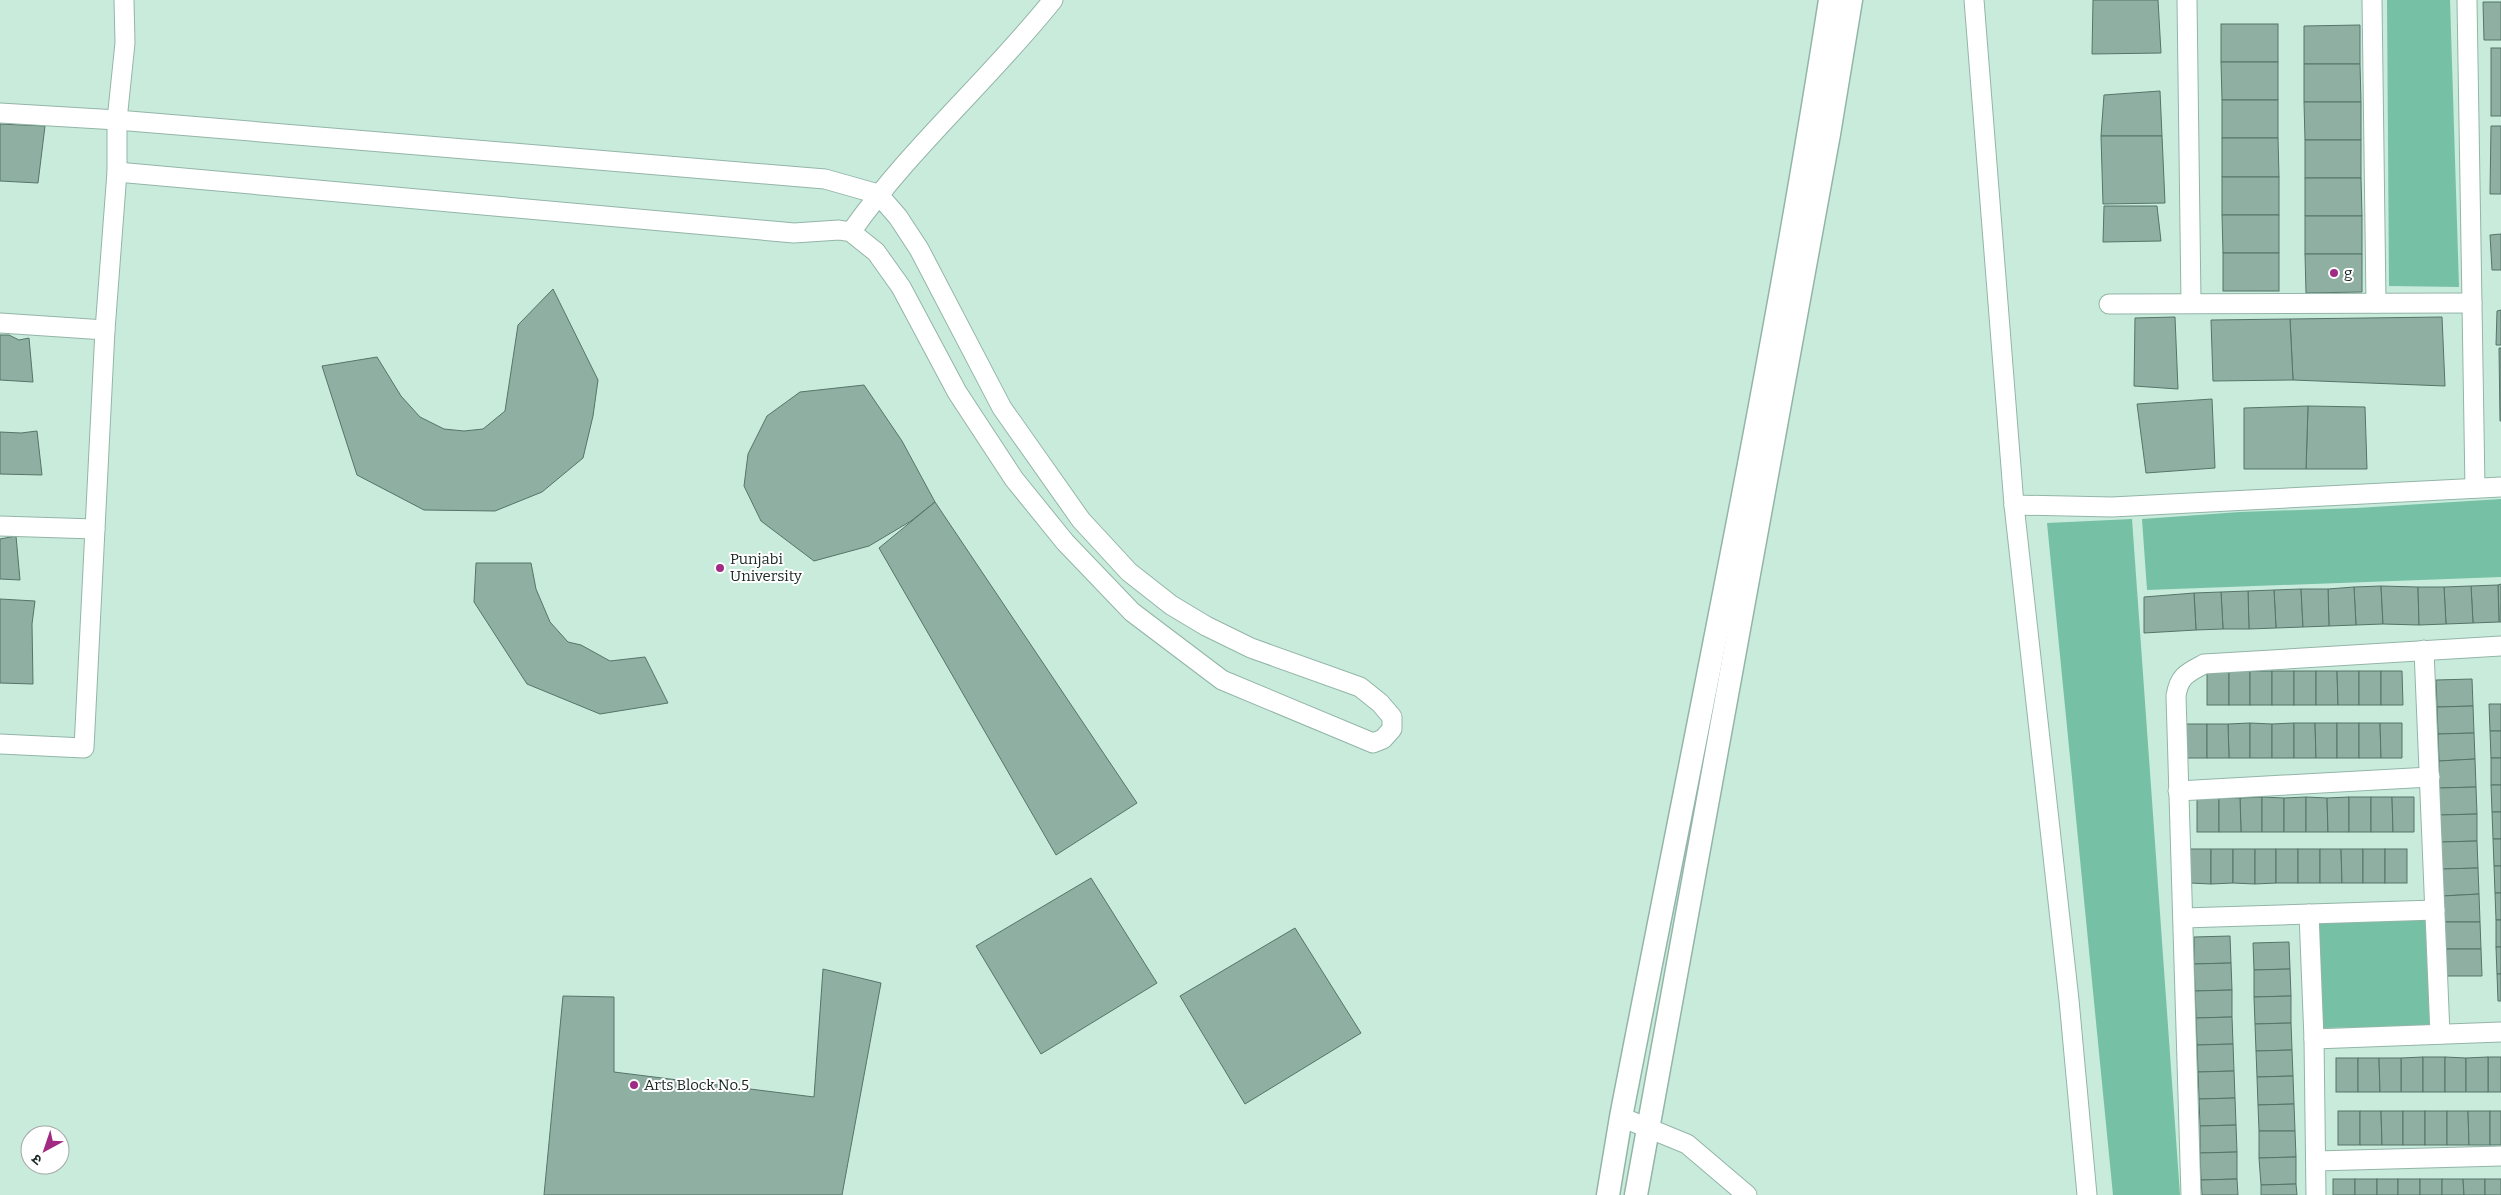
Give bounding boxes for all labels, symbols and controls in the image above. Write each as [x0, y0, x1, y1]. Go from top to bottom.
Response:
place label: g [2344, 264, 2352, 282]
marker: g [2328, 267, 2340, 279]
place label: Punjabi University [730, 550, 802, 585]
marker: Punjabi University [714, 562, 726, 574]
place label: Arts Block No.5 [644, 1076, 749, 1094]
marker: Arts Block No.5 [628, 1079, 640, 1091]
north arrow [20, 1125, 70, 1175]
text: उ [28, 1150, 46, 1169]

